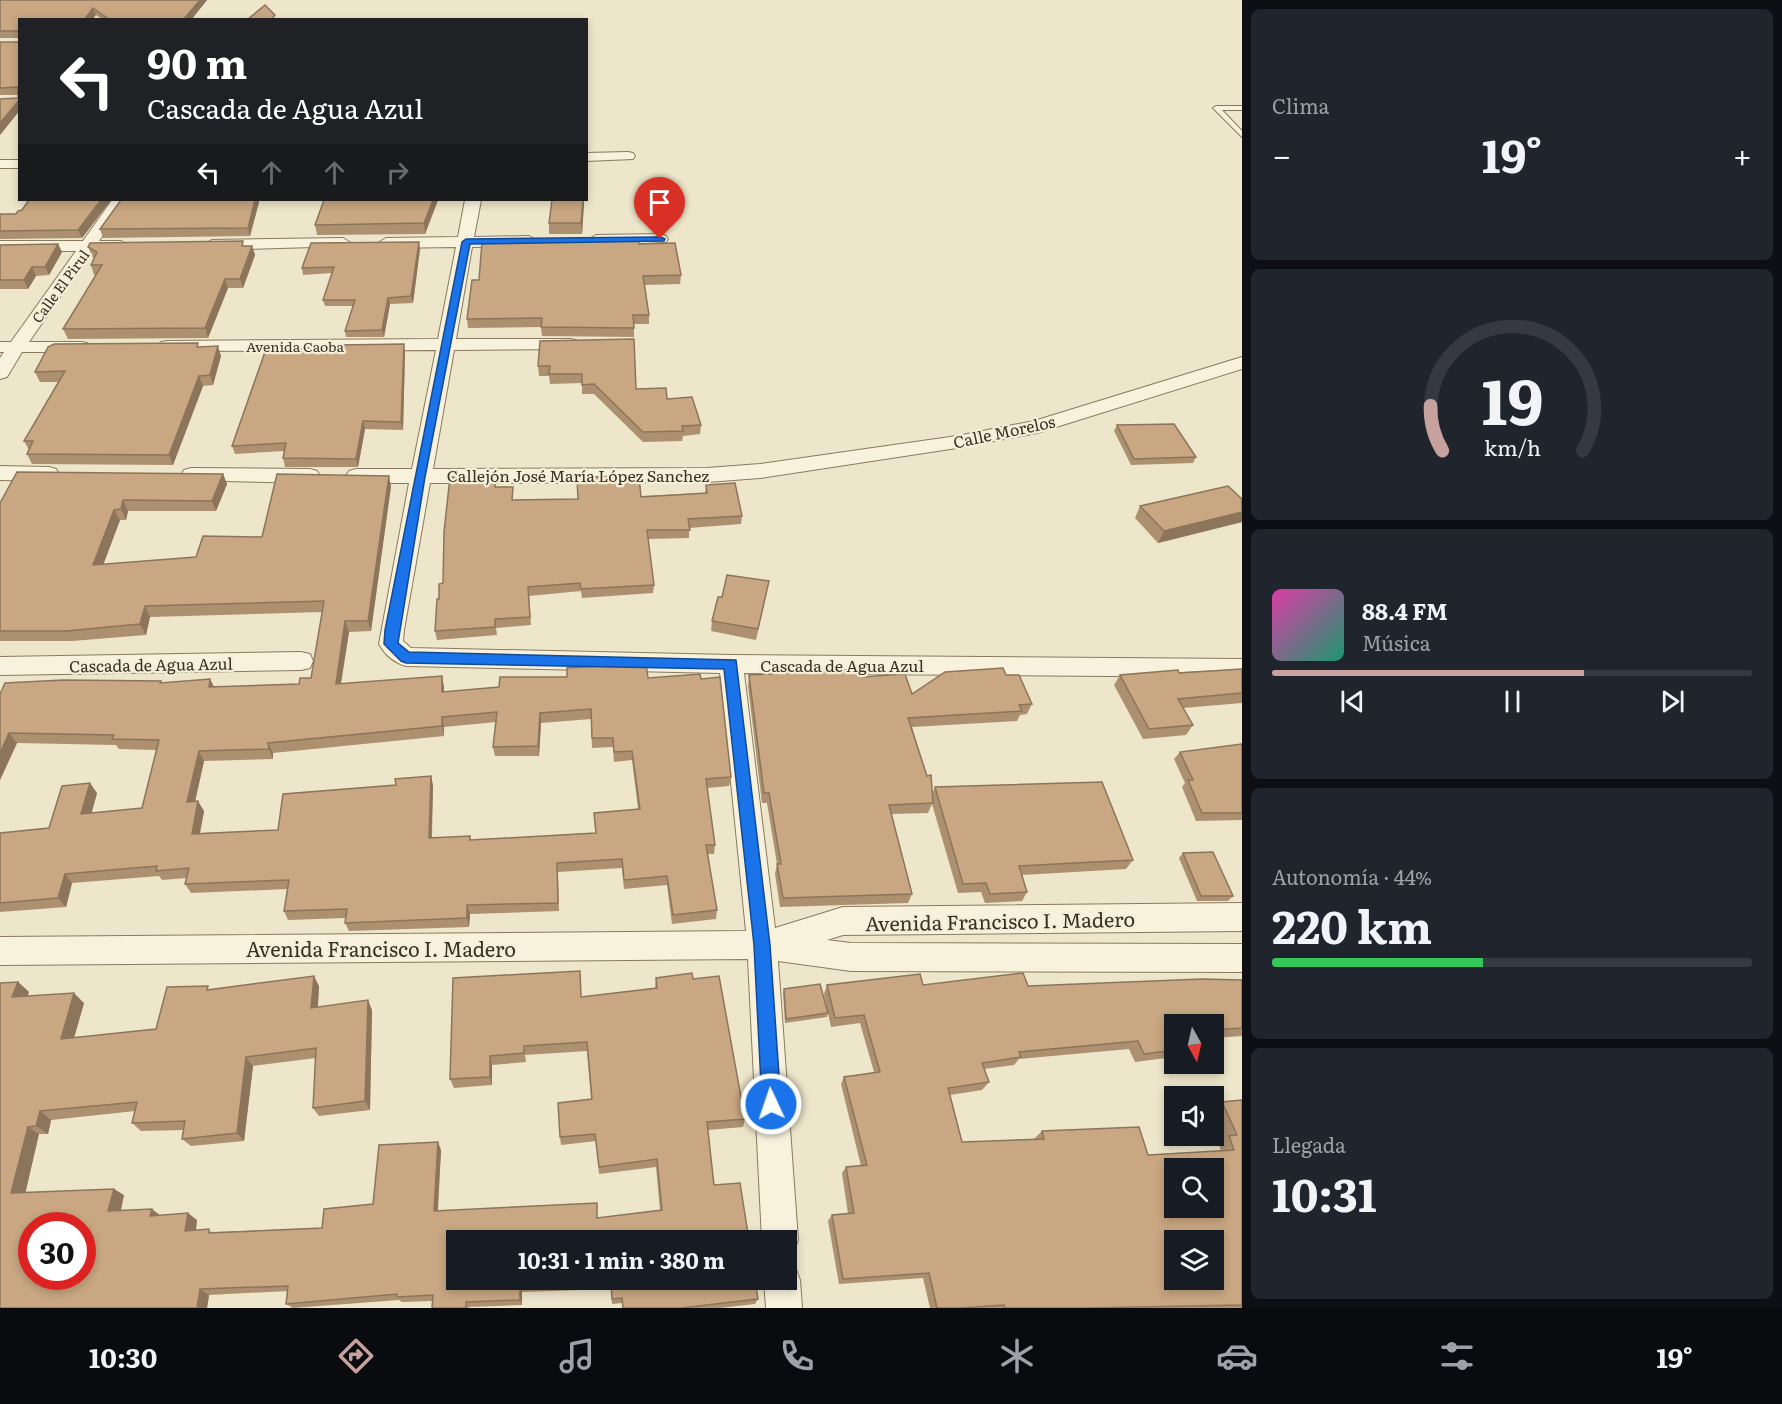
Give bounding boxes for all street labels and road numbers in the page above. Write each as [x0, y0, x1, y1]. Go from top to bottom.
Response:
street label: Calle El Pirul [27, 245, 94, 327]
street label: Avenida Caoba [246, 336, 344, 356]
street label: Calle Morelos [951, 408, 1057, 454]
street label: Callejón José María López Sanchez [447, 463, 710, 487]
street label: Cascada de Agua Azul [69, 651, 233, 677]
street label: Cascada de Agua Azul [760, 653, 924, 677]
street label: Avenida Francisco I. Madero [865, 903, 1135, 937]
street label: Avenida Francisco I. Madero [246, 933, 516, 963]

